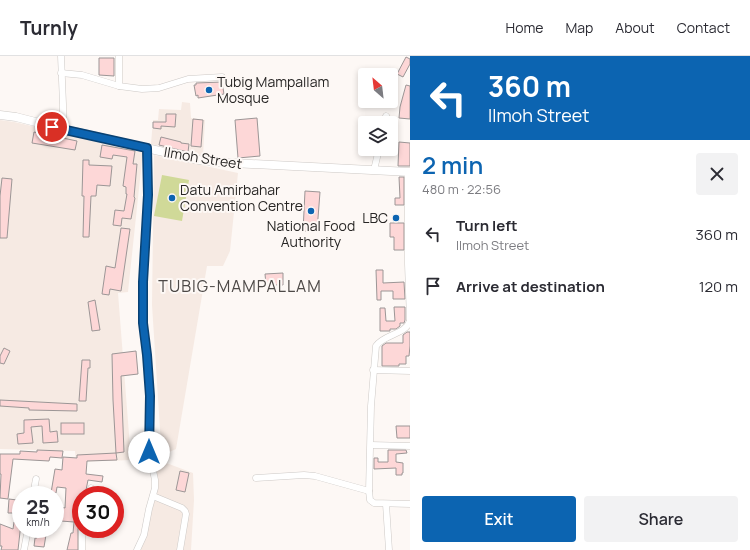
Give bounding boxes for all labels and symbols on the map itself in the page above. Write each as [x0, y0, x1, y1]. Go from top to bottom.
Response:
north arrow [358, 68, 398, 108]
place label: Tubig Mampallam Mosque [217, 72, 329, 107]
marker: Tubig Mampallam Mosque [204, 85, 214, 95]
pin [35, 110, 69, 144]
street label: Ilmoh Street [163, 142, 244, 173]
place label: Datu Amirbahar Convention Centre [180, 180, 303, 215]
marker: Datu Amirbahar Convention Centre [167, 193, 177, 203]
marker: National Food Authority [306, 206, 316, 216]
place label: LBC [362, 208, 388, 227]
marker: LBC [391, 213, 401, 223]
place label: National Food Authority [267, 216, 355, 251]
district label: TUBIG-MAMPALLAM [158, 275, 322, 297]
position arrow [128, 431, 170, 473]
speed limit sign: 30 [72, 486, 124, 538]

